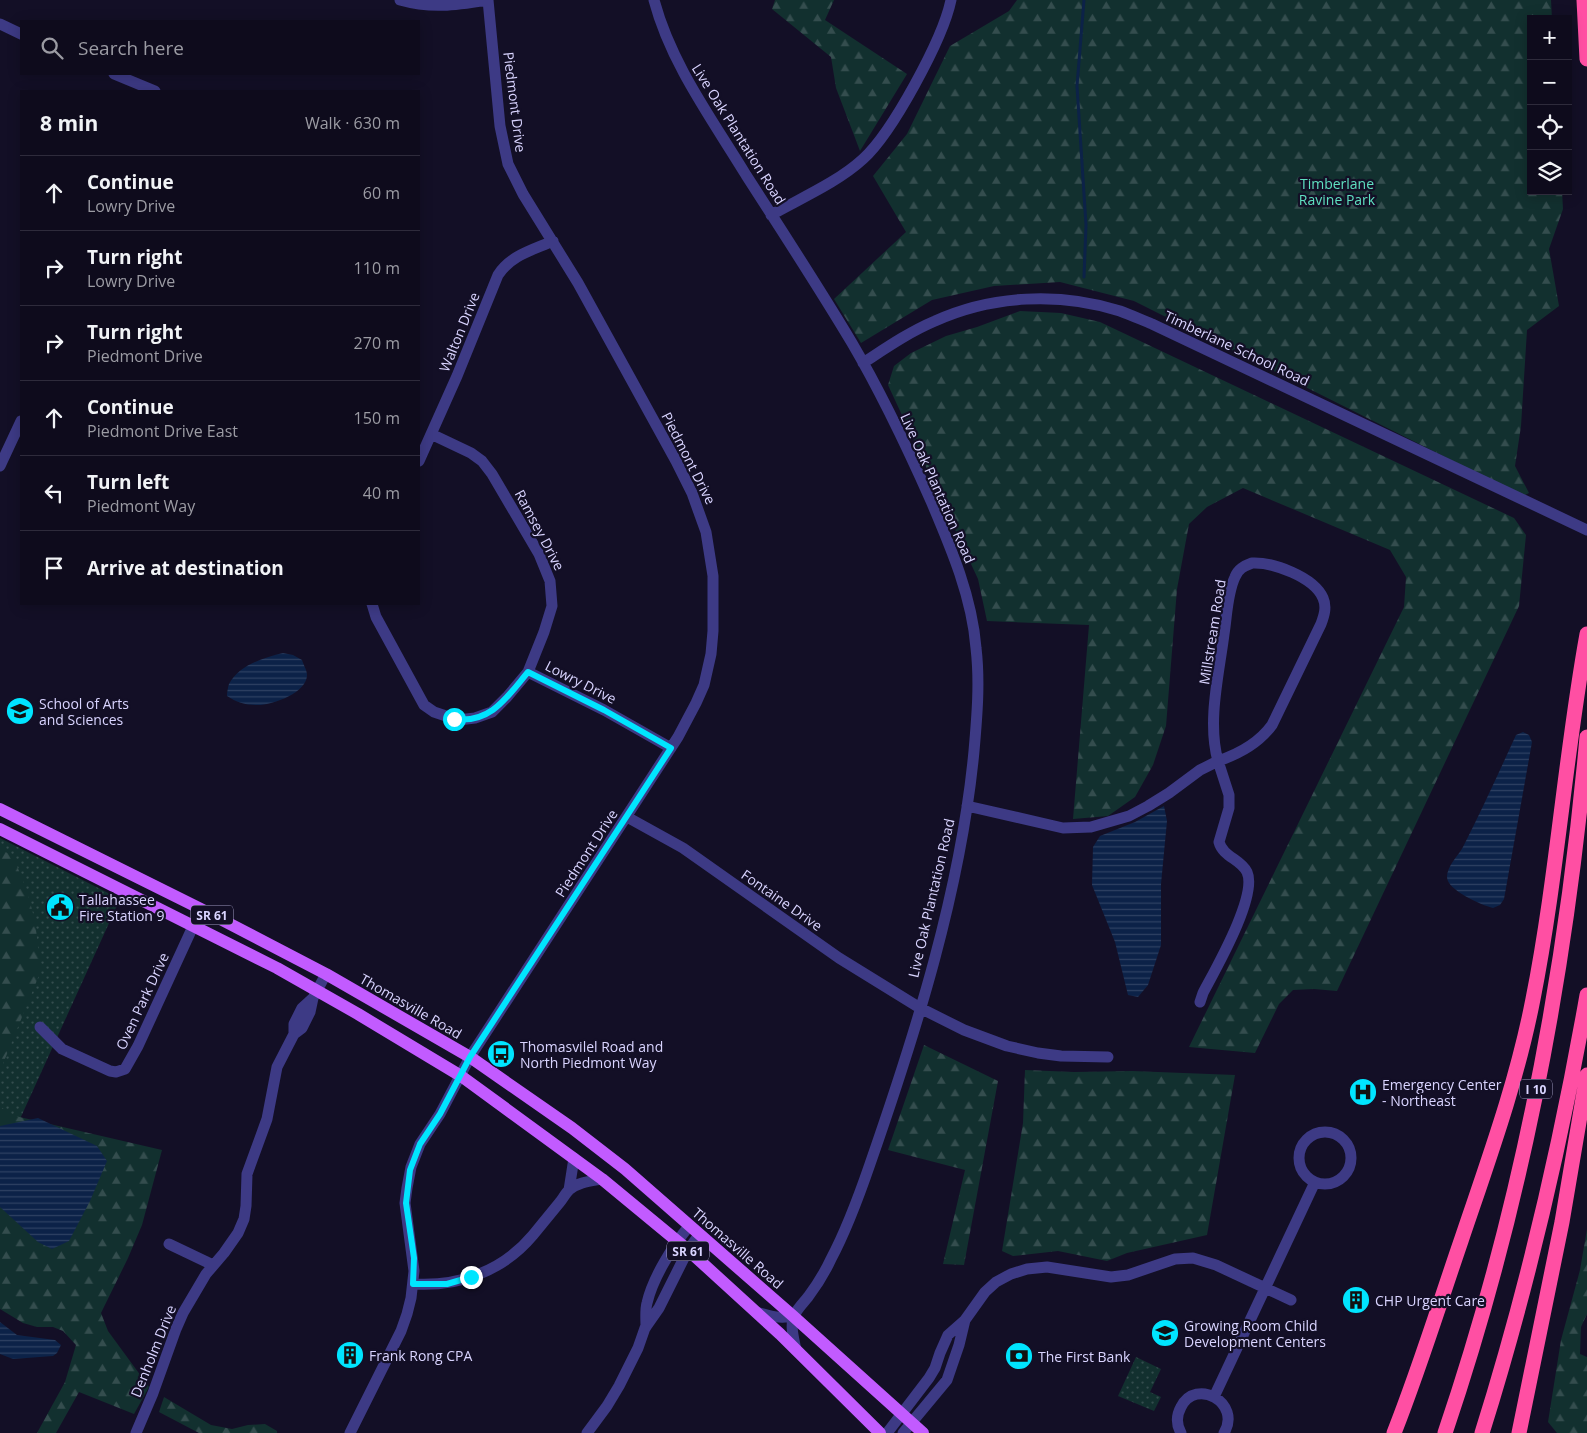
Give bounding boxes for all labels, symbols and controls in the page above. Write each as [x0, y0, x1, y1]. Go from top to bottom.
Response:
map controls [1527, 15, 1572, 195]
button: + [1527, 15, 1572, 60]
search box [20, 20, 420, 75]
icon: search [38, 34, 66, 62]
text: Search here [78, 35, 184, 61]
street label: Piedmont Drive [499, 51, 531, 154]
street label: Live Oak Plantation Road [688, 60, 790, 208]
button: − [1527, 60, 1572, 105]
button: locate [1527, 105, 1572, 150]
text: 8 min [40, 109, 98, 137]
text: Walk · 630 m [305, 112, 400, 134]
button: layers [1527, 150, 1572, 195]
text: Continue [87, 169, 174, 195]
park label: Timberlane Ravine Park [1299, 174, 1376, 209]
icon: ahead [40, 179, 68, 207]
text: 60 m [363, 182, 400, 204]
text: Lowry Drive [87, 195, 175, 217]
text: Turn right [87, 244, 182, 270]
icon: right [40, 254, 68, 282]
text: 110 m [354, 257, 400, 279]
text: Lowry Drive [87, 270, 175, 292]
street label: Walton Drive [434, 289, 484, 375]
street label: Timberlane School Road [1161, 306, 1313, 390]
text: Turn right [87, 319, 182, 345]
icon: right [40, 329, 68, 357]
text: 270 m [354, 332, 400, 354]
text: Piedmont Drive [87, 345, 203, 367]
text: Continue [87, 394, 174, 420]
icon: ahead [40, 404, 68, 432]
text: 150 m [354, 407, 400, 429]
street label: Piedmont Drive [658, 409, 721, 508]
street label: Live Oak Plantation Road [896, 410, 980, 566]
text: Piedmont Drive East [87, 420, 238, 442]
text: Turn left [87, 469, 169, 495]
icon: left [40, 479, 68, 507]
text: 40 m [363, 482, 400, 504]
street label: Ramsey Drive [511, 486, 569, 574]
text: Piedmont Way [87, 495, 195, 517]
icon: arrive [40, 554, 68, 582]
text: Arrive at destination [87, 555, 284, 581]
street label: Millstream Road [1194, 578, 1230, 686]
street label: Lowry Drive [542, 656, 620, 708]
place label: School of Arts and Sciences [39, 694, 129, 729]
school or university icon: School of Arts and Sciences [5, 696, 35, 726]
route start [443, 708, 466, 731]
street label: Piedmont Drive [550, 805, 622, 901]
street label: Live Oak Plantation Road [903, 817, 959, 979]
street label: Fontaine Drive [738, 865, 826, 935]
place label: Tallahassee Fire Station 9 [79, 890, 165, 925]
public building icon: Tallahassee Fire Station 9 [45, 892, 75, 922]
road number: SR 61 [191, 906, 233, 924]
street label: Oven Park Drive [111, 949, 173, 1053]
street label: Thomasville Road [357, 969, 465, 1043]
place label: Thomasvilel Road and North Piedmont Way [520, 1037, 663, 1072]
bus stop icon: Thomasvilel Road and North Piedmont Way [486, 1039, 516, 1069]
place label: Emergency Center - Northeast [1382, 1075, 1502, 1110]
hospital icon: Emergency Center - Northeast [1348, 1077, 1378, 1107]
road number: I 10 [1520, 1080, 1552, 1098]
street label: Thomasville Road [689, 1203, 787, 1293]
road number: SR 61 [667, 1242, 709, 1260]
route end [460, 1266, 483, 1289]
building icon: CHP Urgent Care [1341, 1285, 1371, 1315]
place label: CHP Urgent Care [1375, 1291, 1485, 1310]
street label: Denholm Drive [126, 1302, 180, 1400]
place label: Growing Room Child Development Centers [1184, 1316, 1326, 1351]
school or university icon: Growing Room Child Development Centers [1150, 1318, 1180, 1348]
building icon: Frank Rong CPA [335, 1340, 365, 1370]
bank icon: The First Bank [1004, 1341, 1034, 1371]
place label: Frank Rong CPA [369, 1346, 472, 1365]
place label: The First Bank [1038, 1347, 1131, 1366]

